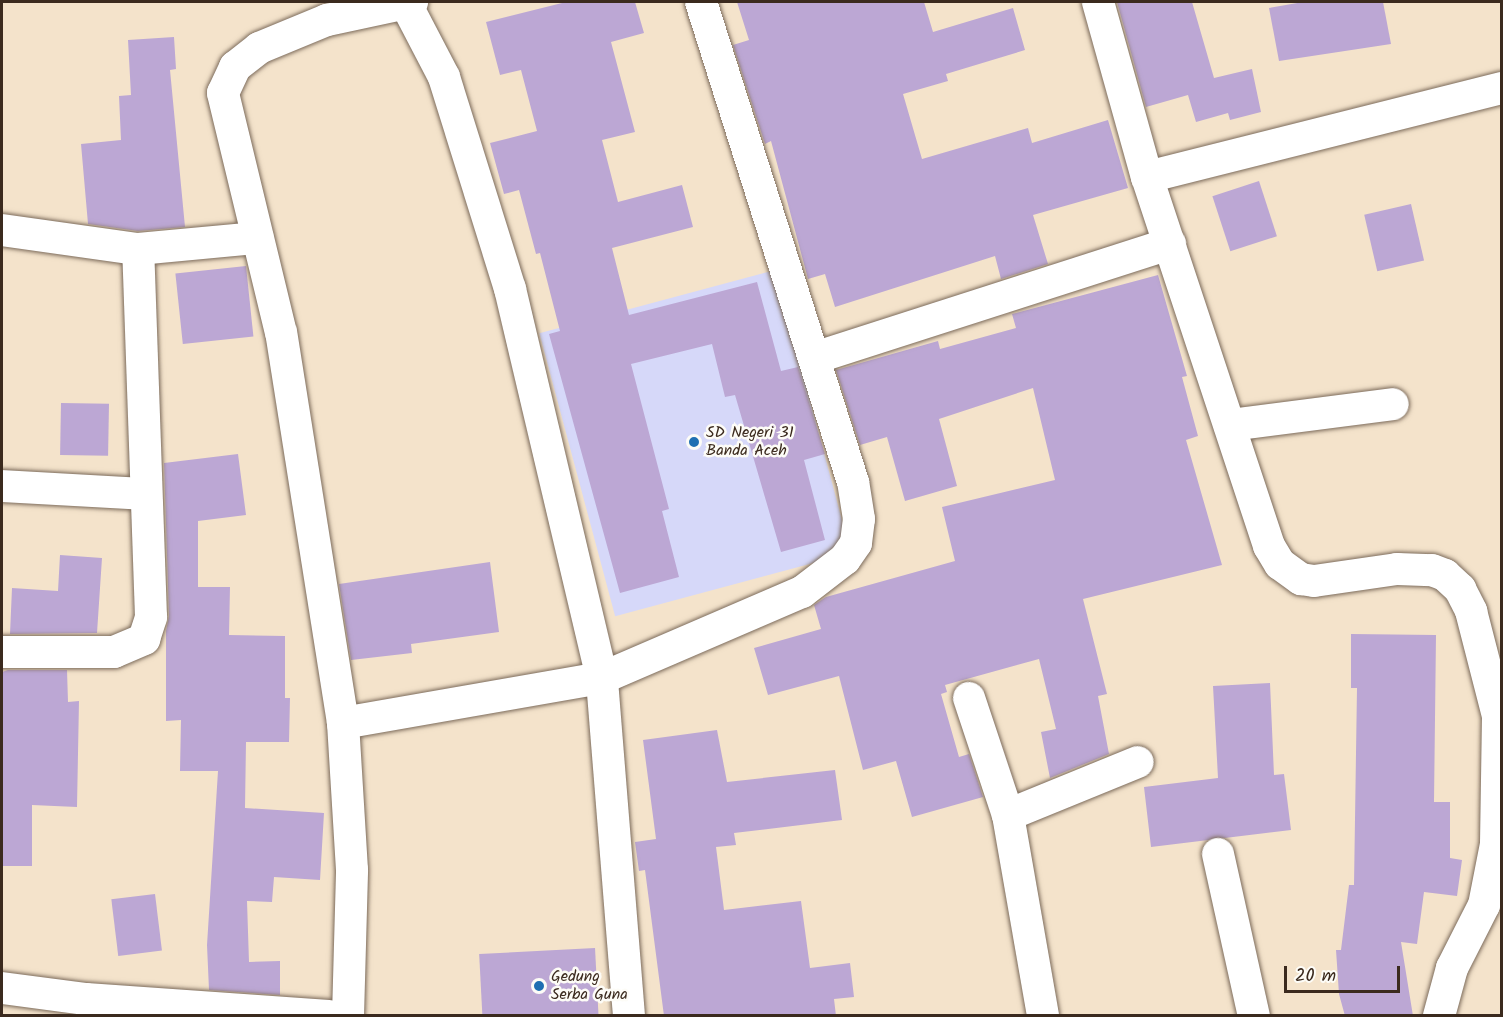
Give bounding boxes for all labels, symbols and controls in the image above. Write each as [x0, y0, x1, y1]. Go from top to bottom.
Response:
place label: SD Negeri 31 Banda Aceh [706, 423, 794, 461]
marker: SD Negeri 31 Banda Aceh [687, 435, 701, 449]
scale bar [1287, 954, 1402, 992]
text: 20 m [1295, 962, 1336, 991]
place label: Gedung Serba Guna [551, 967, 628, 1005]
marker: Gedung Serba Guna [532, 979, 546, 993]

